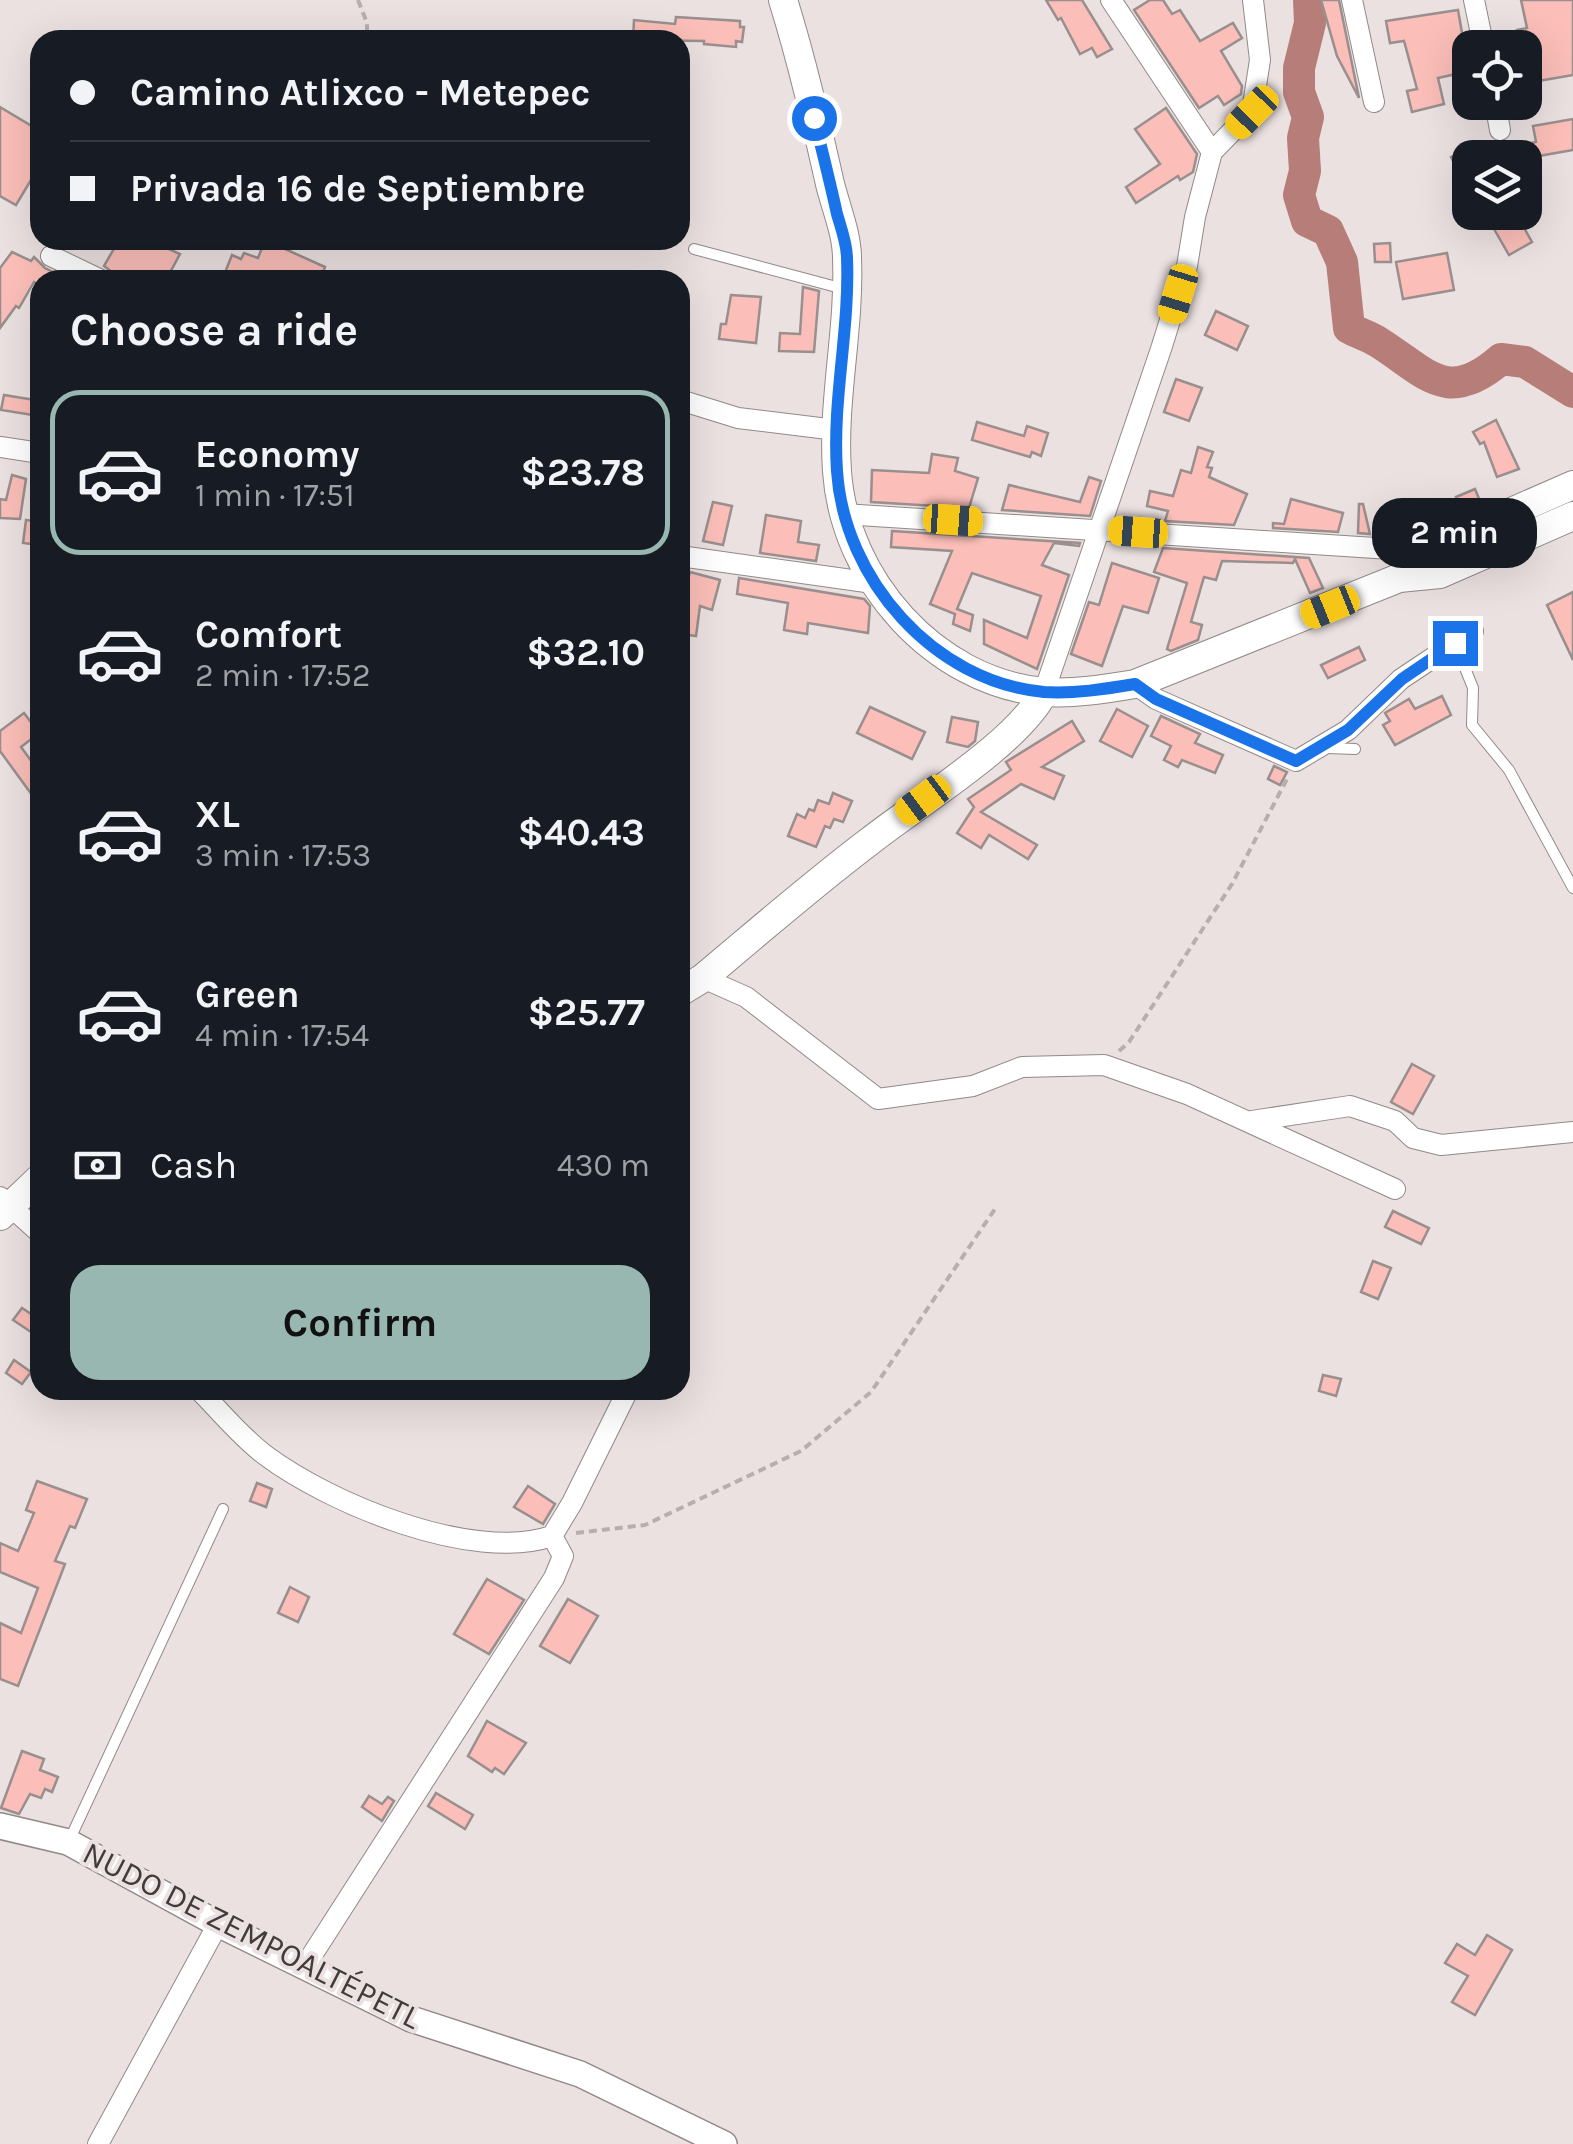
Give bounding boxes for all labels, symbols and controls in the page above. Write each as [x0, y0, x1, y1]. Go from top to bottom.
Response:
map controls [1452, 30, 1542, 230]
button: locate [1452, 30, 1542, 120]
text: Camino Atlixco - Metepec [130, 70, 590, 115]
car [1220, 80, 1284, 144]
route start [792, 96, 837, 141]
button: layers [1452, 140, 1542, 230]
text: Privada 16 de Septiembre [130, 166, 585, 211]
car [1155, 261, 1201, 327]
text: Choose a ride [70, 304, 358, 356]
icon: car [75, 428, 165, 518]
text: Economy [195, 432, 359, 477]
text: $23.78 [521, 450, 645, 495]
text: 1 min · 17:51 [195, 477, 355, 514]
callout: 2 min [1372, 498, 1538, 568]
car [922, 503, 984, 537]
text: 2 min [1410, 514, 1499, 551]
car [1107, 515, 1169, 549]
car [1297, 582, 1363, 632]
icon: car [75, 608, 165, 698]
text: Comfort [195, 612, 342, 657]
route end [1433, 621, 1478, 666]
text: $32.10 [526, 630, 645, 675]
text: 2 min · 17:52 [195, 657, 370, 694]
car [890, 770, 956, 830]
icon: car [75, 788, 165, 878]
text: XL [195, 792, 240, 837]
text: $40.43 [518, 810, 645, 855]
text: 3 min · 17:53 [195, 837, 371, 874]
icon: car [75, 968, 165, 1058]
text: Green [195, 972, 300, 1017]
text: $25.77 [528, 990, 645, 1035]
text: 4 min · 17:54 [195, 1017, 369, 1054]
icon: cash [70, 1138, 125, 1193]
text: Cash [150, 1143, 237, 1188]
text: 430 m [557, 1147, 650, 1184]
button: Confirm [70, 1265, 650, 1380]
street label: NUDO DE ZEMPOALTÉPETL [77, 1832, 428, 2037]

